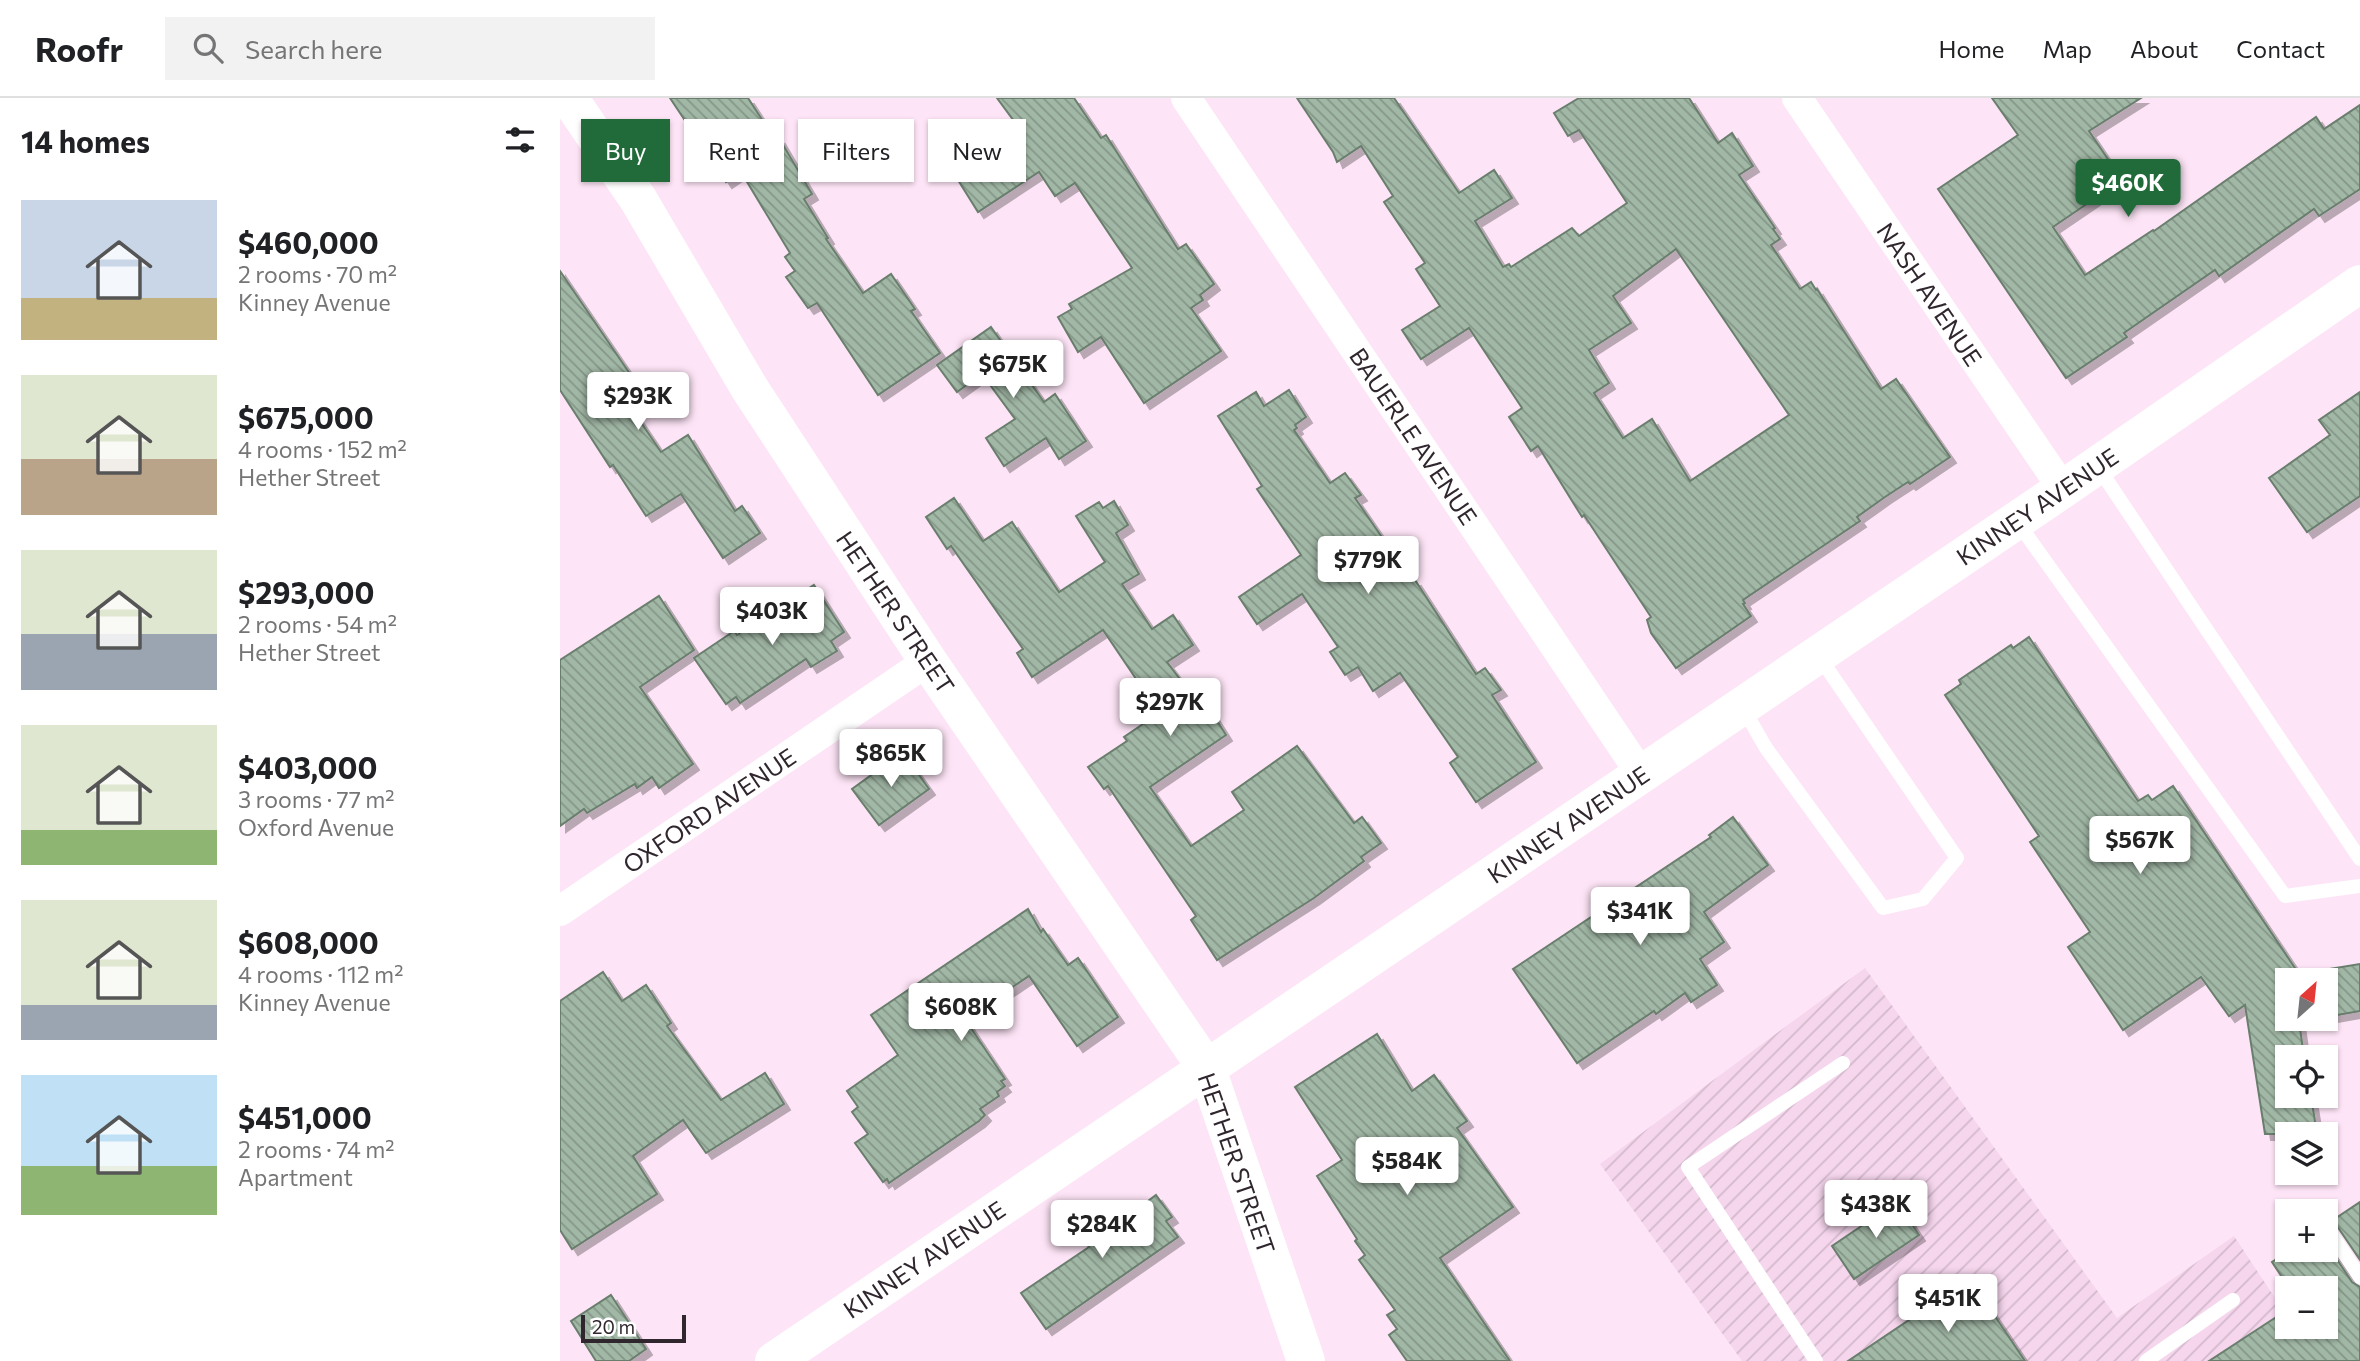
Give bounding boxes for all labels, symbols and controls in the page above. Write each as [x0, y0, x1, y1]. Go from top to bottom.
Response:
search box [165, 17, 655, 80]
text: Roofr [35, 28, 123, 69]
icon: search [189, 29, 227, 67]
text: Search here [245, 33, 383, 64]
text: Home [1939, 34, 2005, 63]
text: Map [2043, 34, 2092, 63]
text: About [2130, 34, 2198, 63]
text: Contact [2236, 34, 2325, 63]
chip: Buy [581, 119, 670, 182]
chip: Rent [684, 119, 784, 182]
chip: Filters [798, 119, 914, 182]
chip: New [928, 119, 1026, 182]
icon: filters [501, 121, 539, 159]
text: 14 homes [21, 122, 150, 159]
pin: $460K [2079, 159, 2177, 219]
text: $460K [2092, 168, 2164, 196]
street label: NASH AVENUE [1871, 217, 1989, 371]
text: $460,000 [238, 223, 379, 260]
icon: home [77, 228, 161, 312]
text: 2 rooms · 70 m² [238, 260, 397, 288]
text: Kinney Avenue [238, 288, 391, 316]
pin: $675K [964, 341, 1062, 400]
street label: BAUERLE AVENUE [1344, 342, 1484, 530]
text: $675K [978, 349, 1048, 377]
pin: $293K [589, 372, 687, 432]
text: $293K [603, 381, 673, 409]
text: $675,000 [238, 398, 374, 435]
icon: home [77, 403, 161, 487]
text: 4 rooms · 152 m² [238, 435, 407, 463]
street label: KINNEY AVENUE [1951, 441, 2123, 571]
text: Hether Street [238, 463, 381, 491]
street label: HETHER STREET [831, 525, 961, 699]
pin: $779K [1319, 536, 1417, 596]
text: $779K [1334, 545, 1402, 573]
text: $293,000 [238, 573, 374, 610]
icon: home [77, 578, 161, 662]
pin: $403K [723, 588, 821, 647]
text: $403K [736, 596, 808, 624]
text: 2 rooms · 54 m² [238, 610, 397, 638]
text: Hether Street [238, 638, 381, 666]
pin: $297K [1121, 678, 1219, 738]
text: $297K [1136, 687, 1204, 715]
pin: $865K [842, 730, 940, 789]
text: $865K [855, 738, 927, 766]
street label: OXFORD AVENUE [617, 741, 801, 879]
text: $403,000 [238, 748, 377, 785]
icon: home [77, 753, 161, 837]
street label: KINNEY AVENUE [1482, 759, 1654, 889]
text: 3 rooms · 77 m² [238, 785, 395, 813]
text: Oxford Avenue [238, 813, 394, 841]
pin: $567K [2091, 816, 2189, 876]
text: $567K [2105, 825, 2175, 853]
pin: $341K [1591, 888, 1689, 947]
text: $341K [1607, 896, 1673, 924]
text: $608,000 [238, 923, 379, 960]
icon: home [77, 928, 161, 1012]
text: 4 rooms · 112 m² [238, 960, 403, 988]
north arrow [2275, 968, 2338, 1031]
map controls [2275, 968, 2338, 1339]
pin: $608K [912, 984, 1010, 1043]
text: Kinney Avenue [238, 988, 391, 1016]
text: $608K [925, 992, 997, 1020]
button: locate [2275, 1045, 2338, 1108]
street label: HETHER STREET [1192, 1069, 1282, 1257]
text: $451,000 [238, 1098, 372, 1135]
icon: home [77, 1103, 161, 1187]
button: layers [2275, 1122, 2338, 1185]
text: 2 rooms · 74 m² [238, 1135, 394, 1163]
pin: $584K [1358, 1138, 1456, 1197]
text: $584K [1371, 1146, 1443, 1174]
text: Apartment [238, 1163, 353, 1191]
pin: $438K [1827, 1180, 1925, 1240]
text: $438K [1840, 1189, 1912, 1217]
street label: KINNEY AVENUE [838, 1194, 1010, 1324]
button: + [2275, 1199, 2338, 1262]
pin: $284K [1053, 1200, 1151, 1260]
text: $284K [1067, 1209, 1137, 1237]
pin: $451K [1899, 1274, 1997, 1334]
button: − [2275, 1276, 2338, 1339]
text: $451K [1914, 1283, 1982, 1311]
scale bar [581, 1312, 686, 1344]
text: 20 m [592, 1315, 635, 1338]

